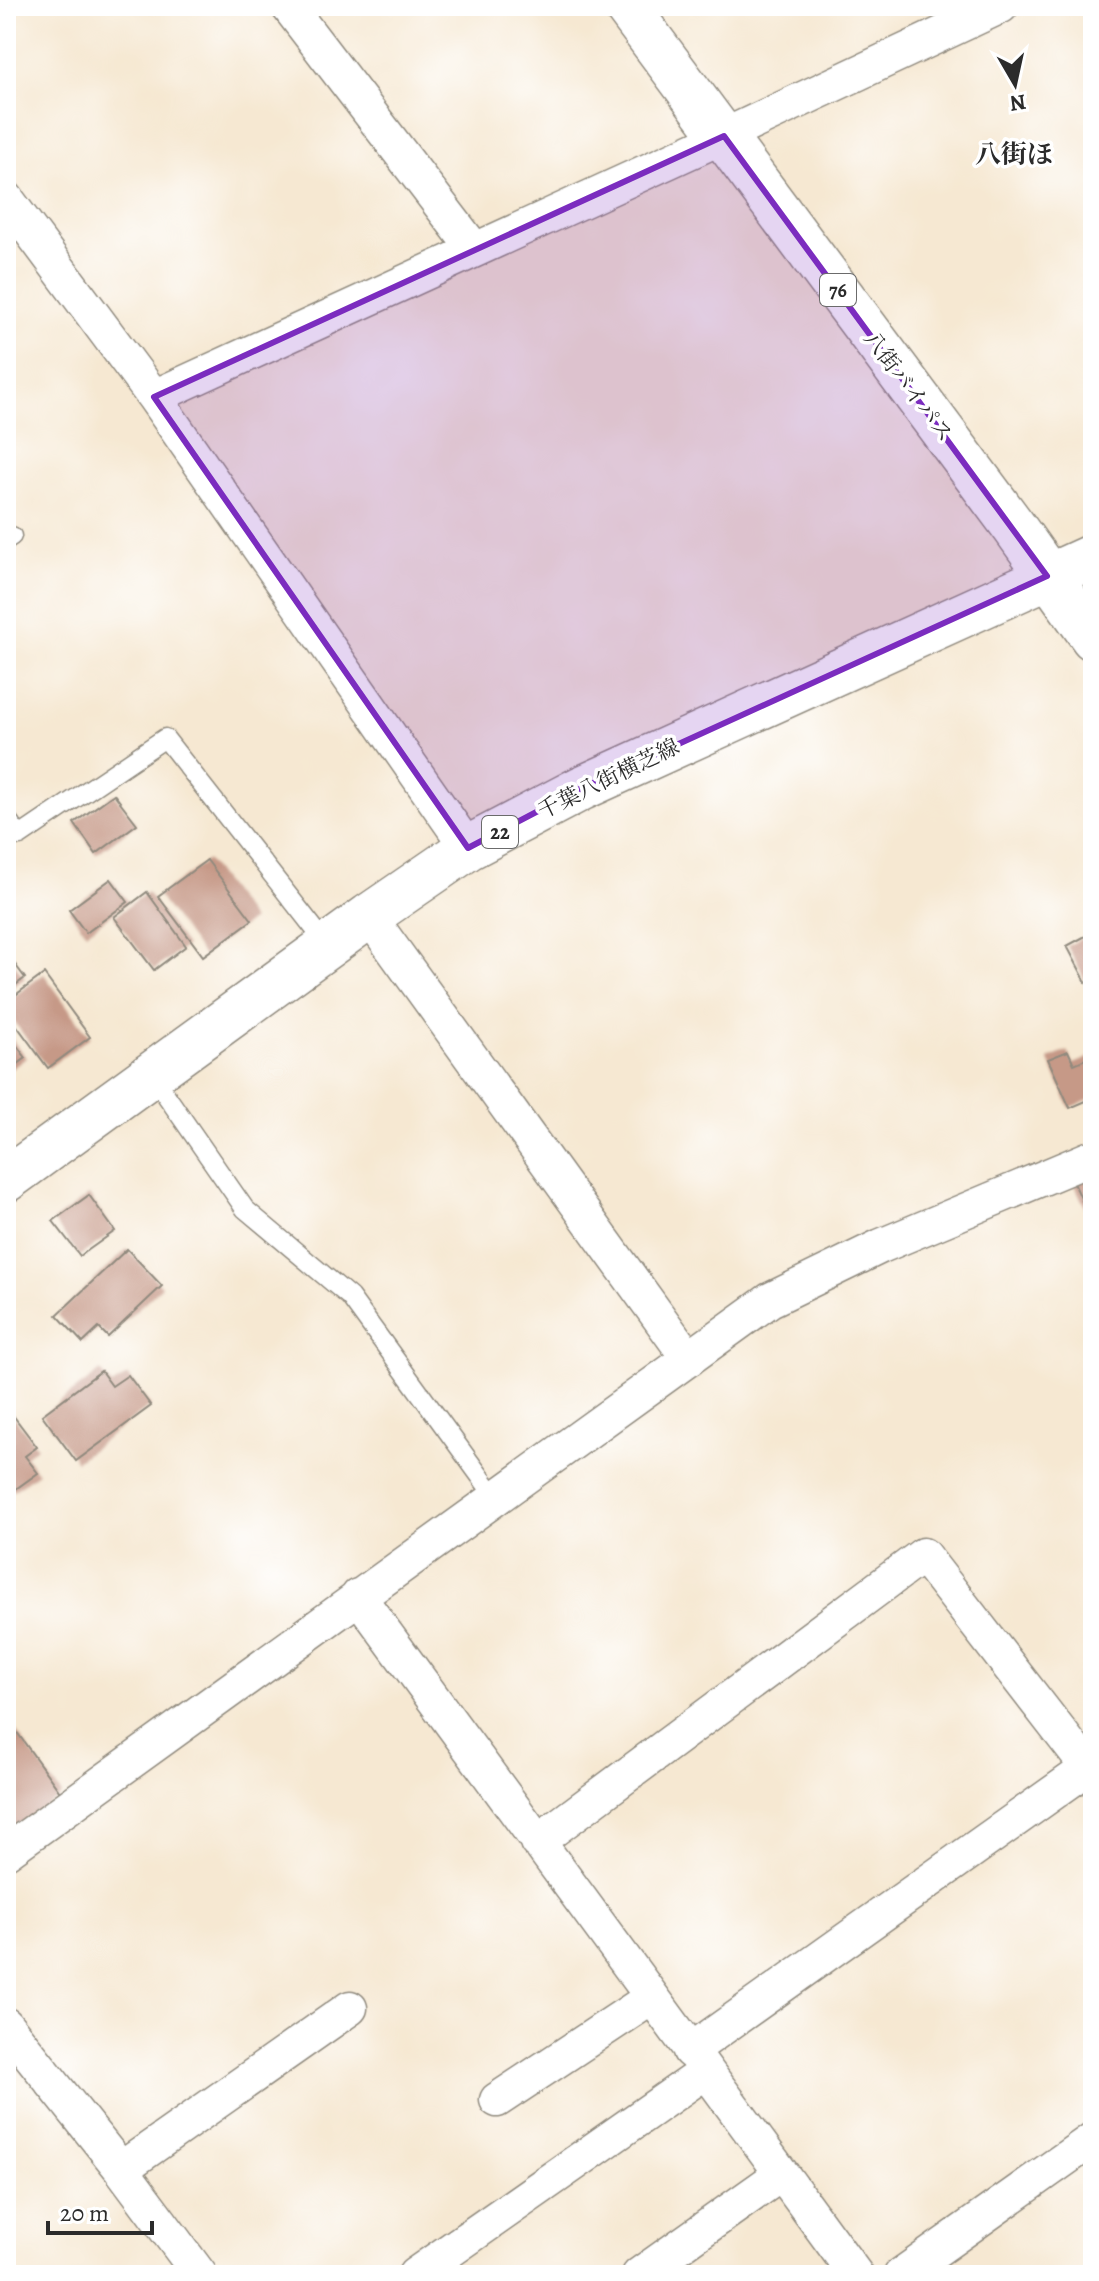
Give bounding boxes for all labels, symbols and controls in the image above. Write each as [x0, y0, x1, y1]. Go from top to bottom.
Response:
north arrow [975, 44, 1055, 124]
text: N [1008, 87, 1028, 119]
district label: 八街ほ [975, 137, 1053, 172]
road number: 76 [820, 274, 856, 306]
street label: 八街バイパス [857, 325, 960, 448]
street label: 千葉八街横芝線 [533, 732, 684, 826]
road number: 22 [482, 816, 518, 848]
scale bar [48, 2185, 152, 2235]
text: 20 m [60, 2197, 109, 2229]

